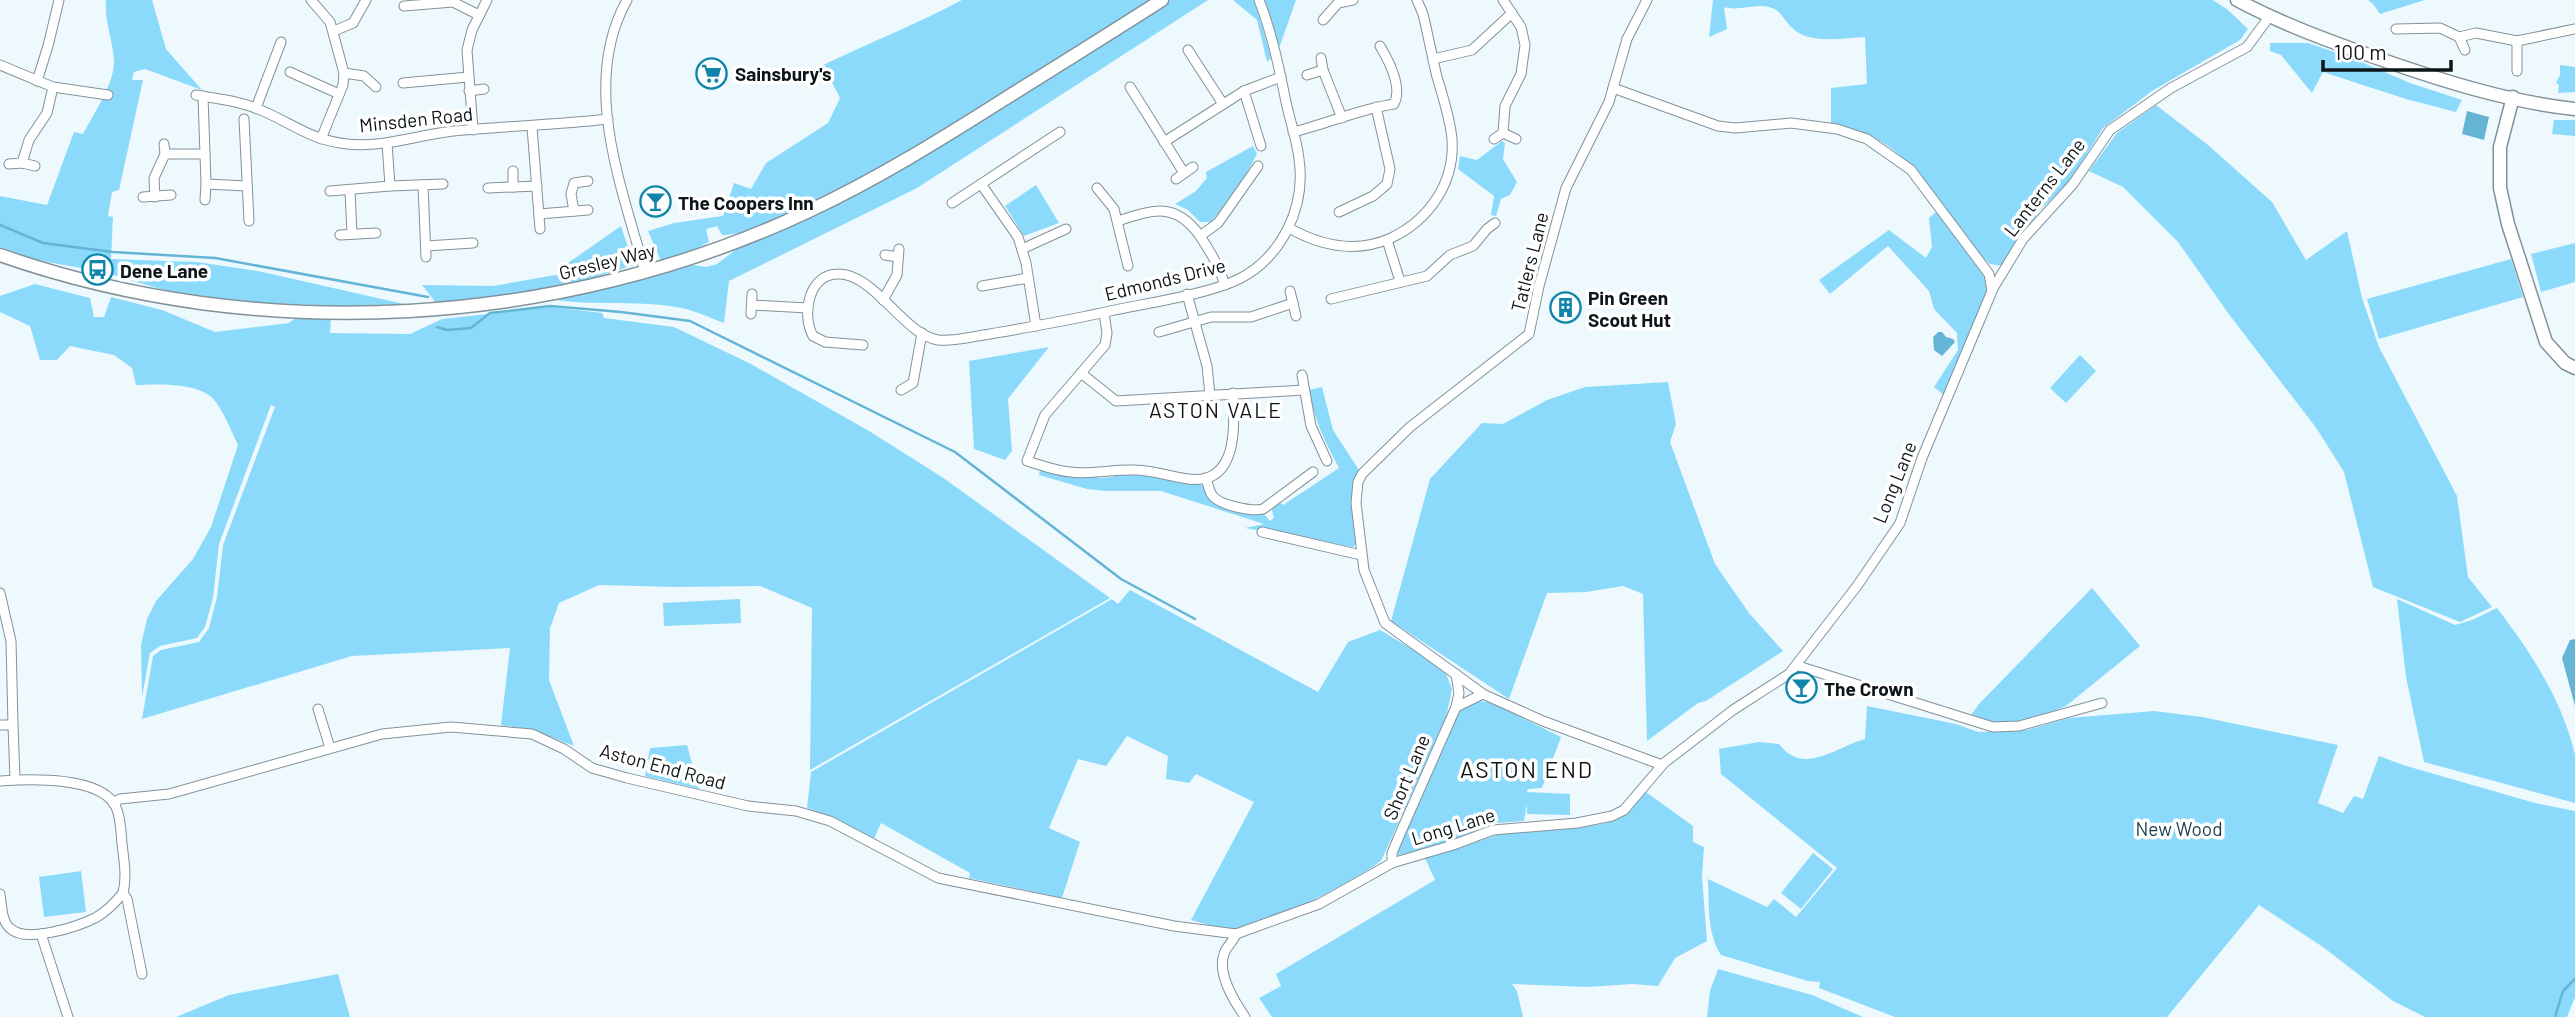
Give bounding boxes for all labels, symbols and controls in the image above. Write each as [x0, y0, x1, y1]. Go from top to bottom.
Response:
scale bar [2323, 28, 2451, 72]
text: 100 m [2334, 39, 2387, 64]
supermarket icon: Sainsbury's [695, 56, 729, 90]
place label: Sainsbury's [735, 62, 831, 85]
street label: Minsden Road [358, 102, 474, 136]
street label: Lanterns Lane [1999, 133, 2089, 241]
bar icon: The Coopers Inn [638, 185, 672, 219]
place label: The Coopers Inn [678, 191, 814, 214]
street label: Tatlers Lane [1505, 210, 1553, 314]
street label: Gresley Way [556, 238, 658, 284]
bus stop icon: Dene Lane [80, 253, 114, 287]
street label: Edmonds Drive [1102, 253, 1228, 305]
place label: Dene Lane [120, 259, 208, 282]
place label: Pin Green Scout Hut [1588, 286, 1671, 331]
building icon: Pin Green Scout Hut [1548, 291, 1582, 325]
district label: ASTON VALE [1149, 397, 1283, 422]
street label: Long Lane [1867, 438, 1921, 526]
bar icon: The Crown [1784, 671, 1818, 705]
place label: The Crown [1824, 677, 1914, 700]
street label: Short Lane [1378, 731, 1434, 823]
street label: Aston End Road [597, 738, 729, 794]
district label: ASTON END [1460, 755, 1594, 783]
street label: Long Lane [1408, 802, 1498, 850]
park label: New Wood [2135, 817, 2223, 840]

